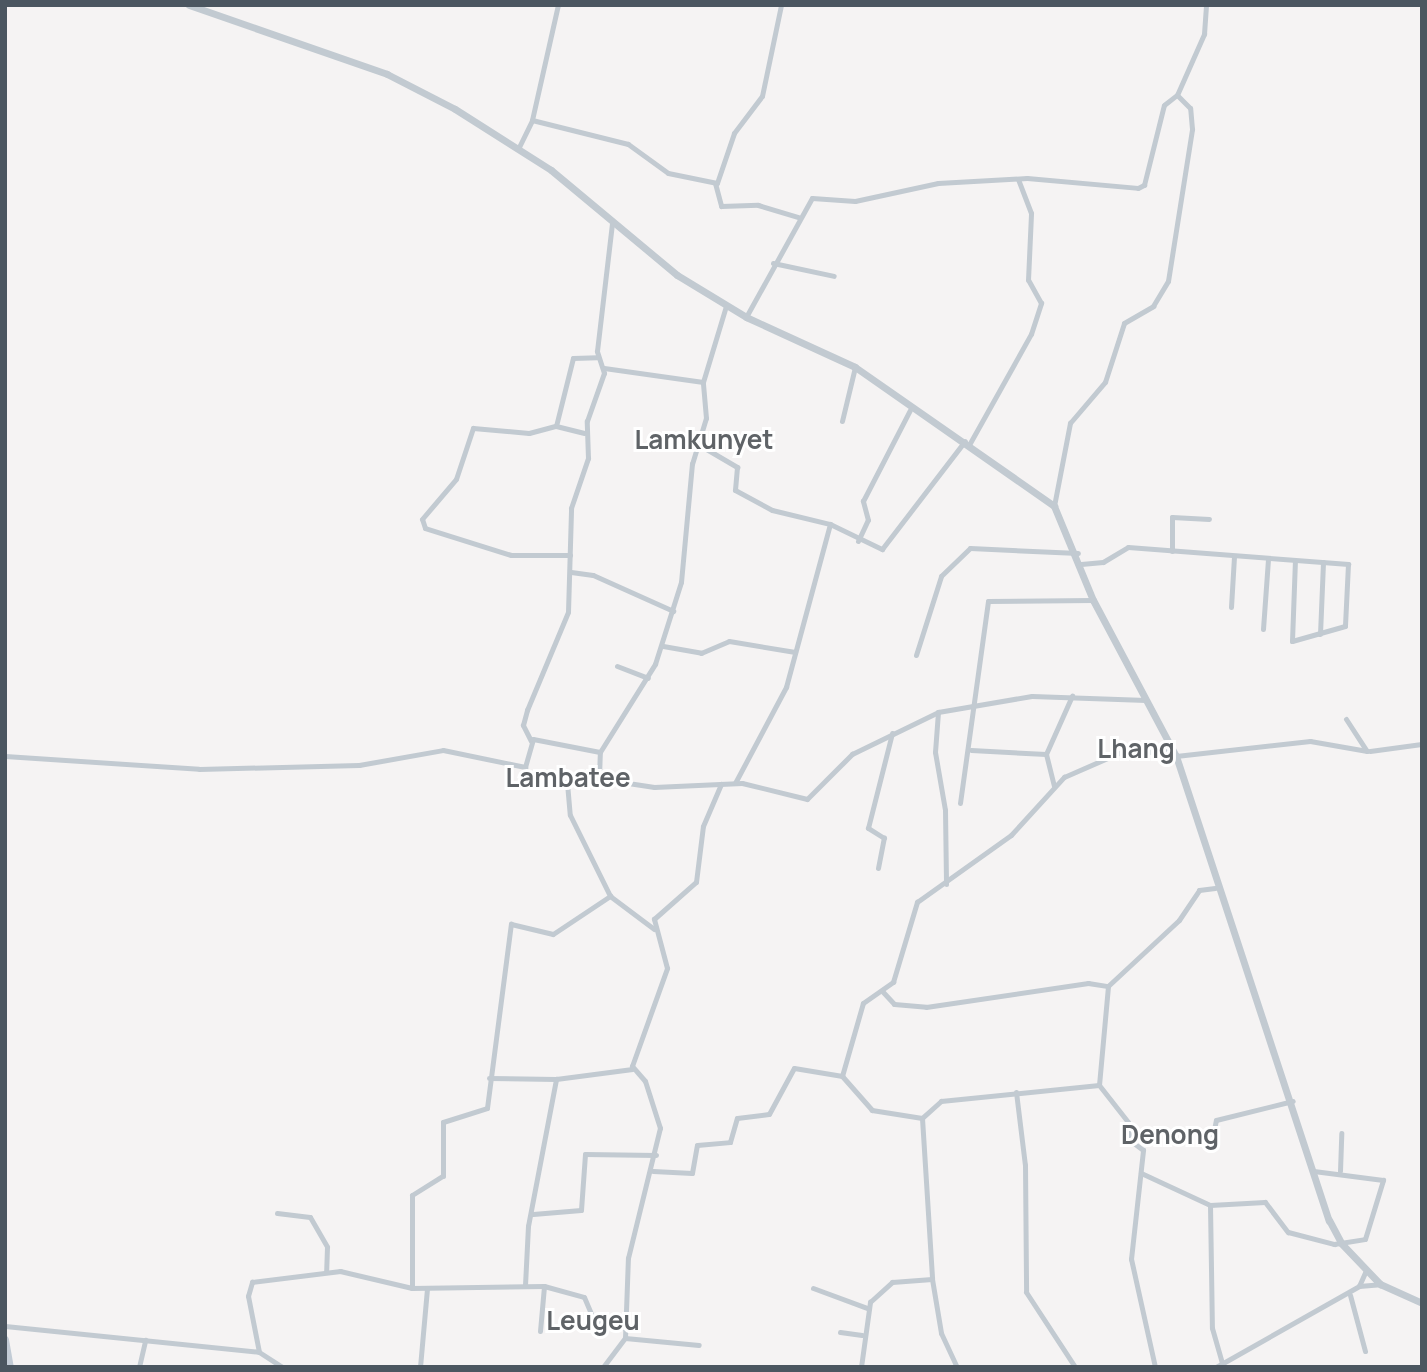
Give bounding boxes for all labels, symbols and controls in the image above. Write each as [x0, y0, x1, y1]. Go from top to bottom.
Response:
district label: Lamkunyet [634, 424, 774, 456]
district label: Lhang [1097, 733, 1175, 765]
district label: Lambatee [505, 762, 631, 794]
district label: Denong [1121, 1119, 1219, 1151]
district label: Leugeu [546, 1305, 640, 1337]

